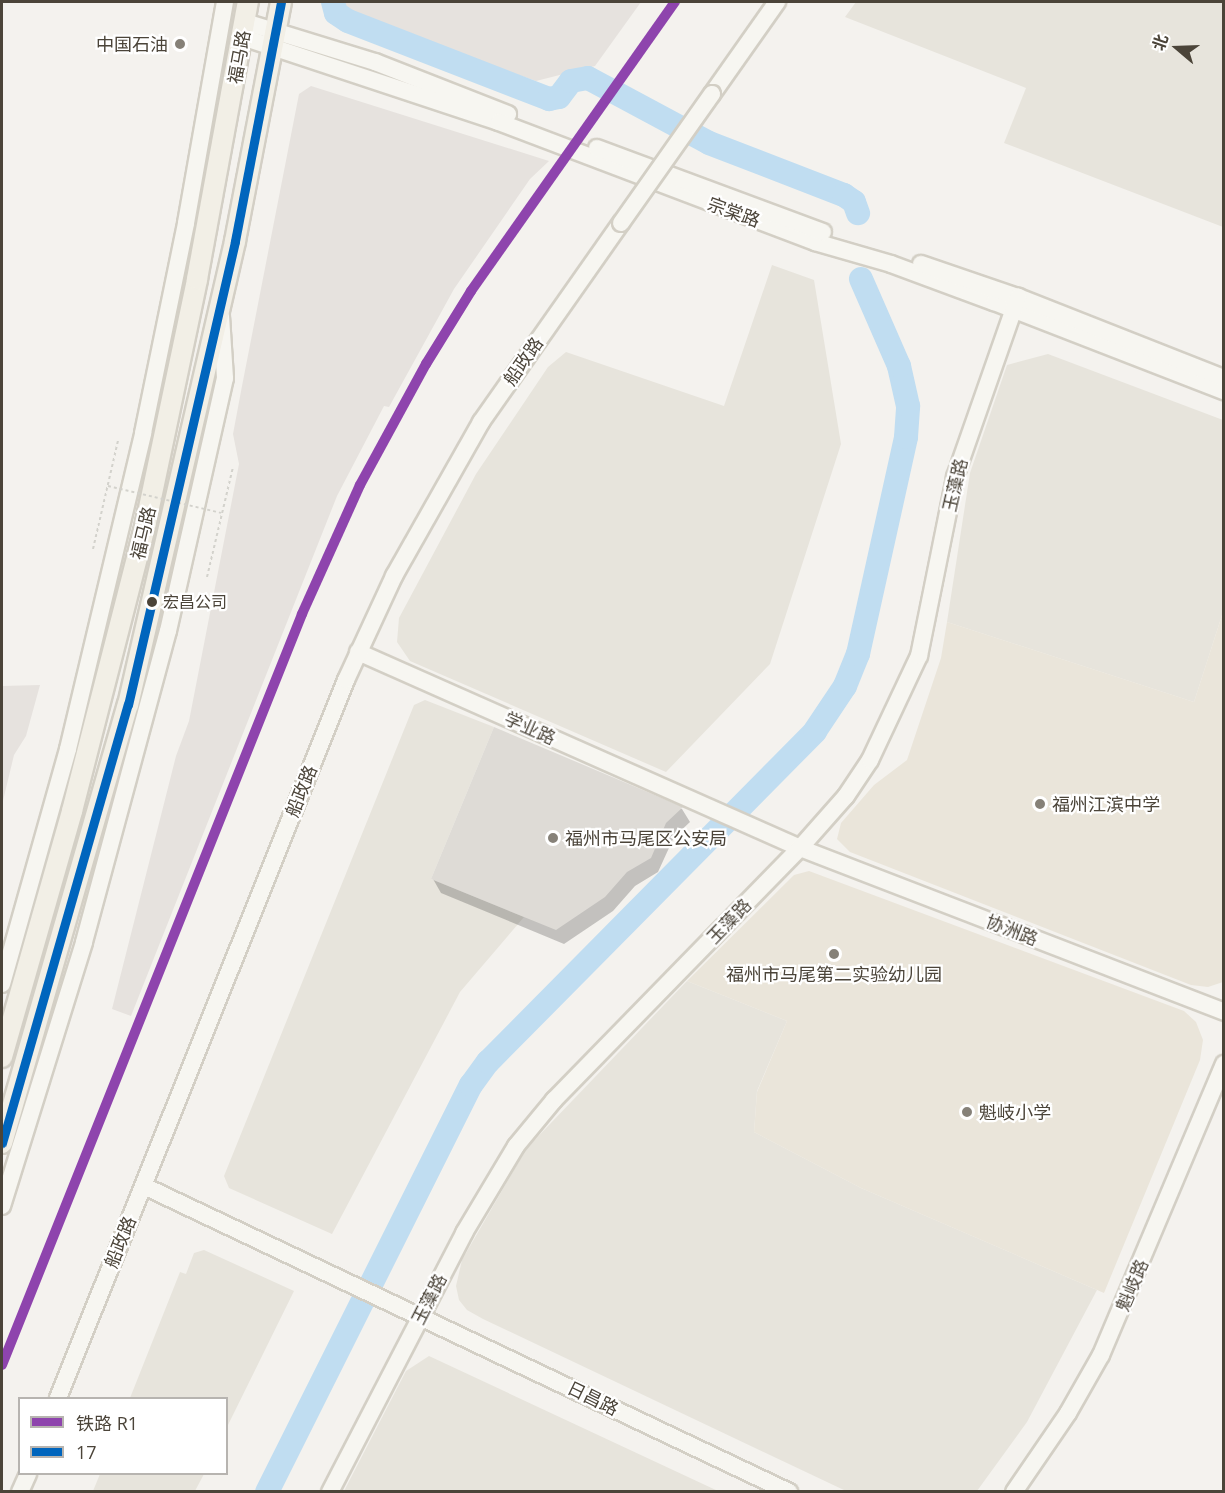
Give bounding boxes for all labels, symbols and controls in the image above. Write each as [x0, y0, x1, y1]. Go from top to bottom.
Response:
north arrow [1147, 18, 1207, 78]
street label: 福马路 [224, 29, 254, 85]
text: 北 [1147, 31, 1173, 53]
place label: 中国石油 [96, 33, 168, 55]
marker: 中国石油 [173, 37, 187, 51]
street label: 宗棠路 [705, 193, 763, 231]
street label: 船政路 [499, 333, 547, 389]
street label: 玉藻路 [938, 456, 972, 514]
street label: 福马路 [126, 504, 160, 562]
place label: 宏昌公司 [163, 592, 227, 612]
marker: 宏昌公司 [146, 596, 158, 608]
street label: 学业路 [501, 707, 559, 749]
street label: 船政路 [281, 762, 321, 820]
place label: 福州江滨中学 [1052, 793, 1160, 815]
marker: 福州江滨中学 [1033, 797, 1047, 811]
place label: 福州市马尾区公安局 [565, 827, 727, 849]
marker: 福州市马尾区公安局 [546, 831, 560, 845]
street label: 玉藻路 [702, 894, 756, 948]
street label: 协洲路 [983, 910, 1041, 950]
marker: 福州市马尾第二实验幼儿园 [827, 947, 841, 961]
place label: 福州市马尾第二实验幼儿园 [726, 963, 942, 985]
place label: 魁岐小学 [979, 1101, 1051, 1123]
marker: 魁岐小学 [960, 1105, 974, 1119]
street label: 船政路 [100, 1213, 140, 1271]
street label: 魁岐路 [1112, 1256, 1152, 1314]
street label: 玉藻路 [407, 1270, 451, 1328]
street label: 日昌路 [564, 1376, 622, 1420]
legend [18, 1397, 228, 1475]
text: 铁路 R1 [76, 1411, 138, 1435]
text: 17 [76, 1440, 97, 1464]

